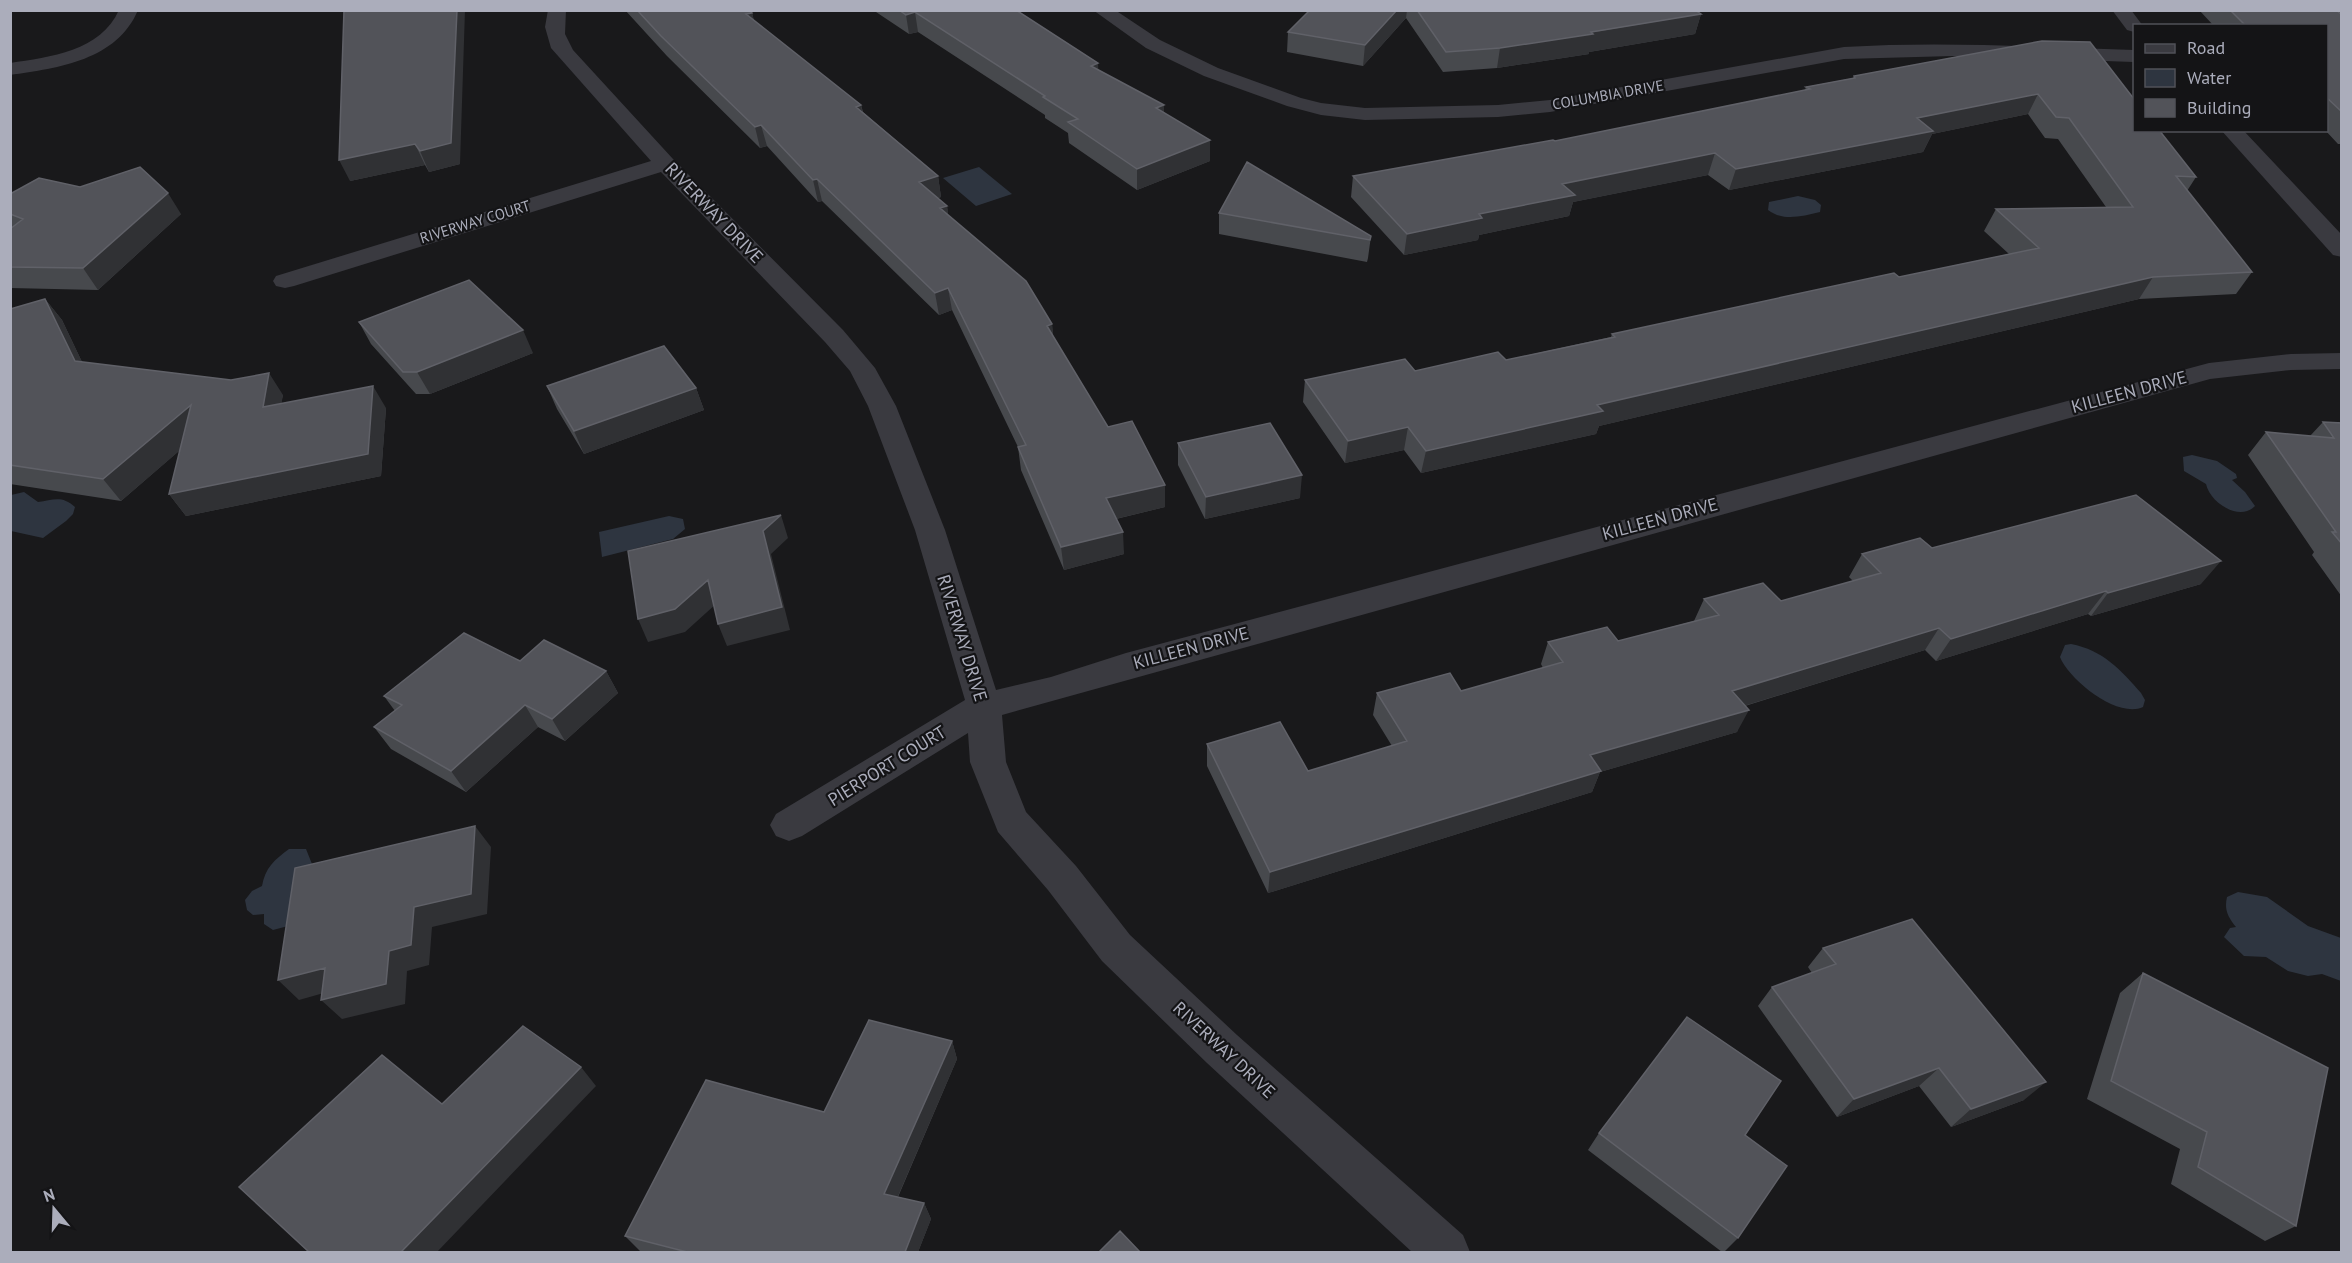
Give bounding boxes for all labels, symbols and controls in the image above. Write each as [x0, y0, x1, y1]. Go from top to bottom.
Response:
legend [2133, 24, 2328, 132]
text: Road [2187, 36, 2225, 59]
text: Water [2187, 66, 2231, 89]
street label: COLUMBIA DRIVE [1551, 75, 1665, 114]
text: Building [2187, 96, 2251, 119]
street label: RIVERWAY DRIVE [660, 157, 768, 268]
street label: RIVERWAY COURT [417, 196, 533, 247]
street label: KILLEEN DRIVE [2069, 365, 2189, 418]
street label: KILLEEN DRIVE [1600, 492, 1720, 545]
street label: RIVERWAY DRIVE [932, 572, 993, 704]
street label: KILLEEN DRIVE [1131, 621, 1251, 674]
street label: PIERPORT COURT [823, 720, 950, 811]
street label: RIVERWAY DRIVE [1168, 996, 1280, 1103]
north arrow [24, 1179, 84, 1239]
text: N [41, 1184, 57, 1206]

